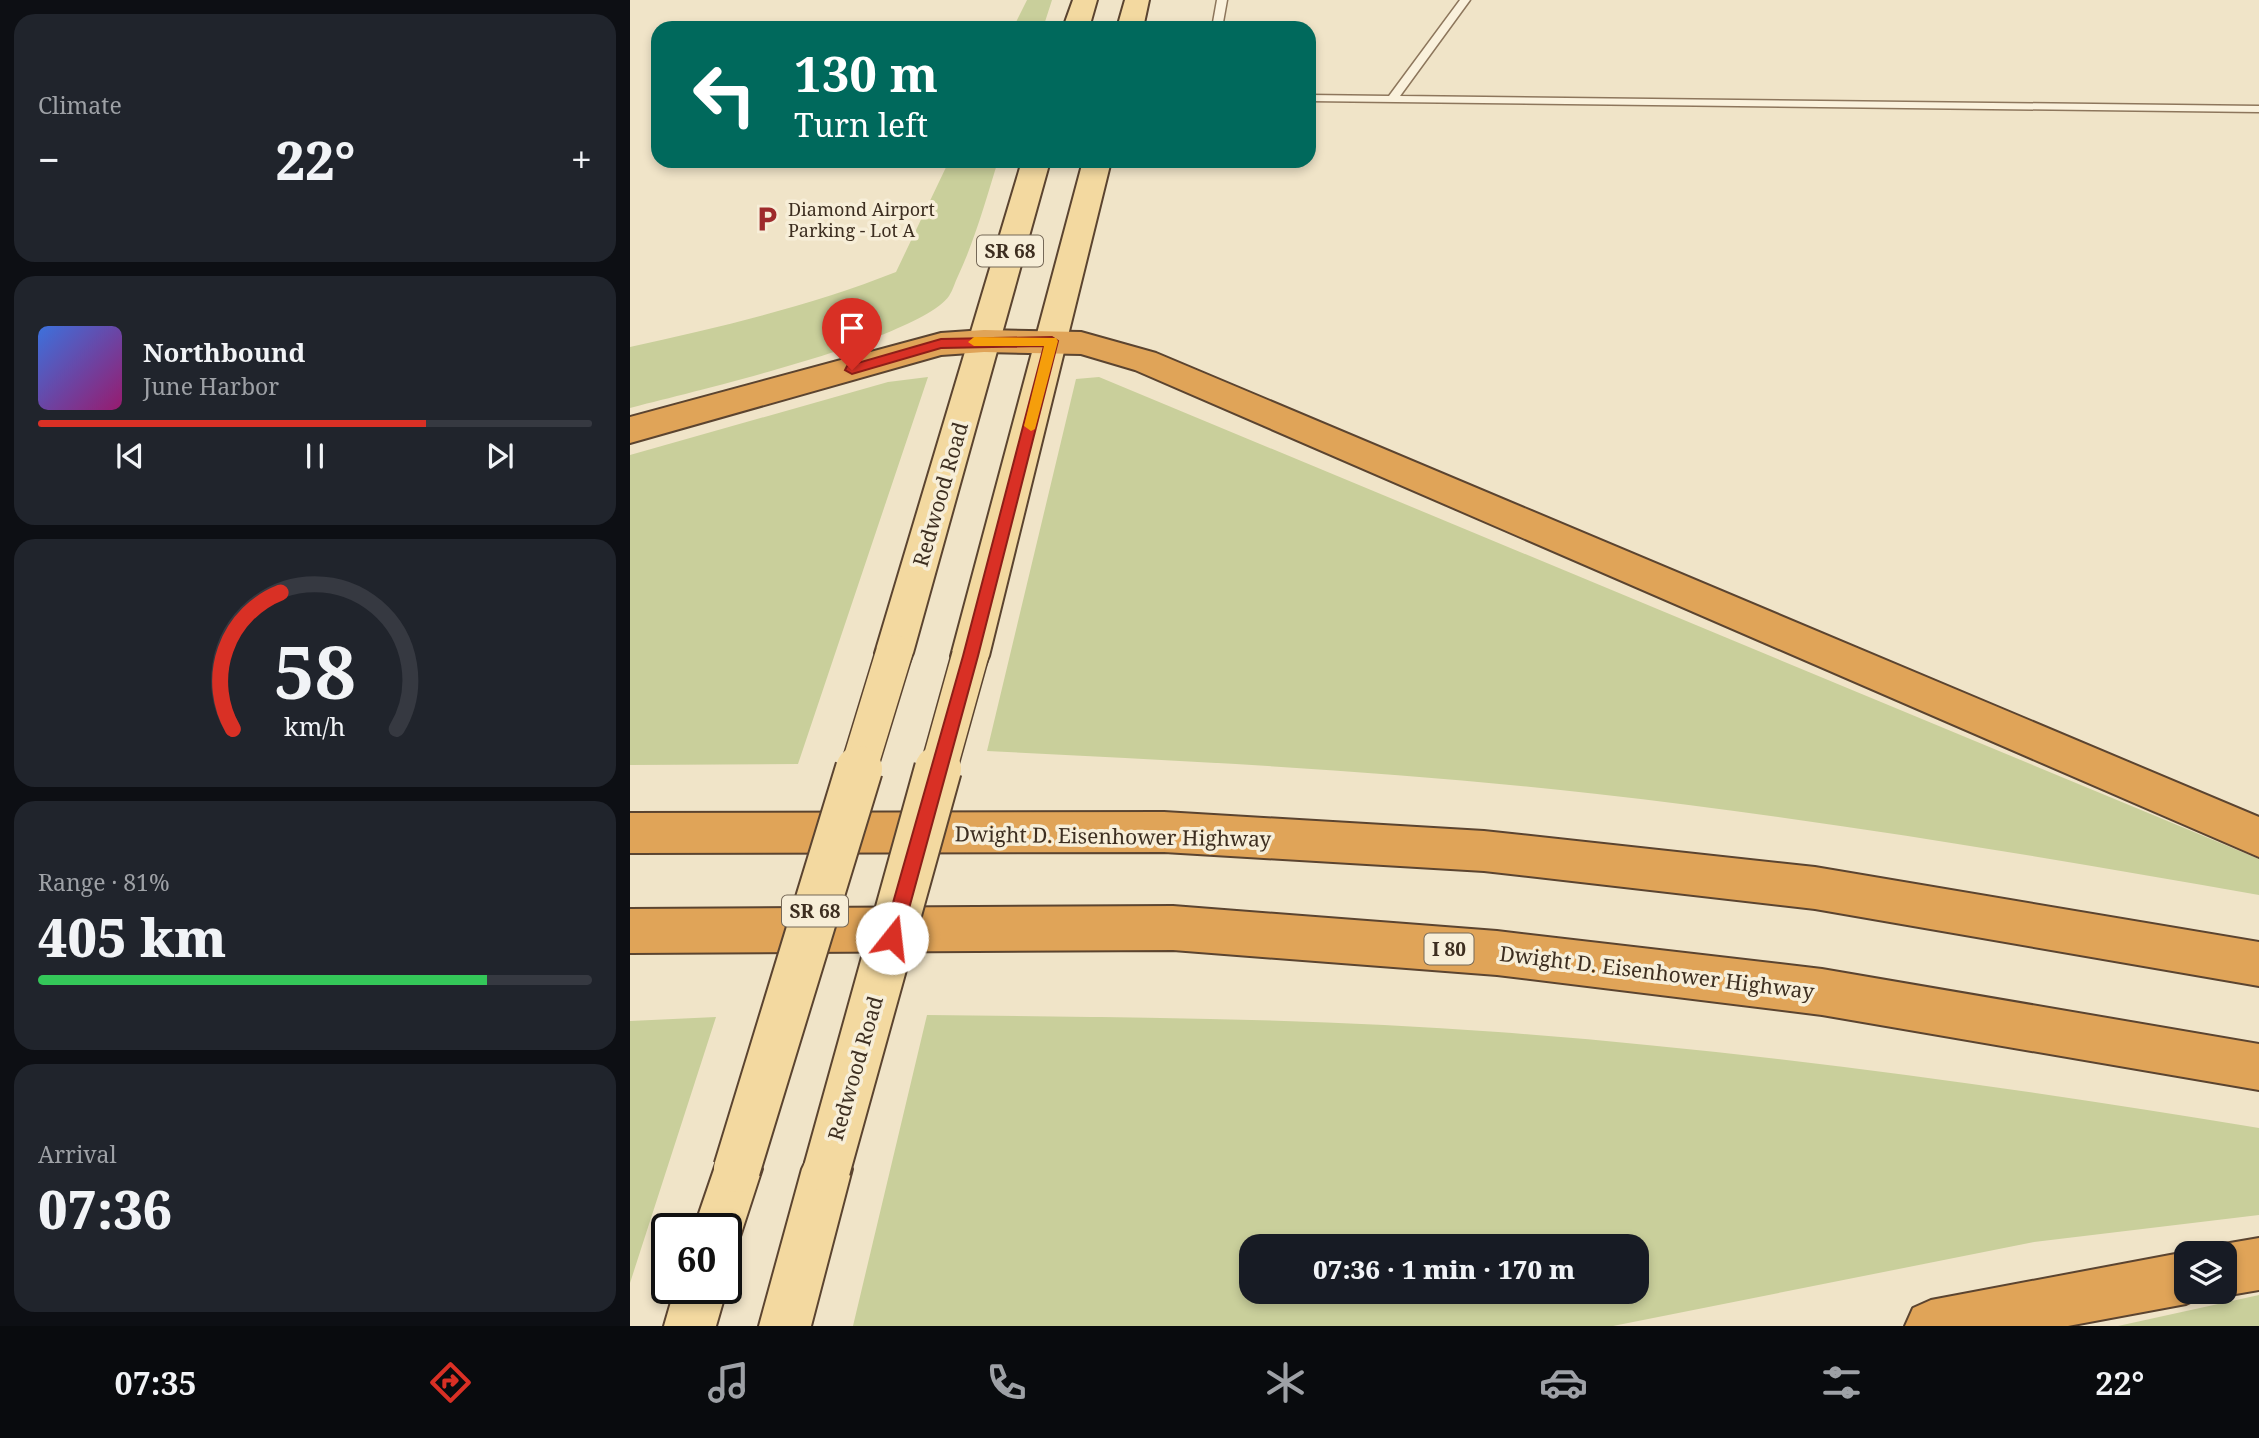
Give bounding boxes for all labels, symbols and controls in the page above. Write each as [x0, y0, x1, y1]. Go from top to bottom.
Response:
text: 130 m [794, 40, 938, 106]
icon: left [679, 49, 770, 140]
text: Climate [38, 89, 122, 121]
text: Turn left [794, 103, 928, 146]
text: 22° [275, 124, 355, 195]
text: − [38, 133, 60, 185]
text: + [571, 133, 592, 185]
place label: Diamond Airport Parking - Lot A [788, 197, 935, 242]
parking icon: Diamond Airport Parking - Lot A [752, 204, 782, 234]
road number: SR 68 [977, 235, 1043, 266]
pin [822, 298, 882, 370]
icon: arrive [833, 309, 871, 347]
text: Northbound [143, 334, 305, 370]
text: June Harbor [143, 370, 279, 402]
street label: Redwood Road [906, 418, 974, 570]
icon: previous [111, 437, 149, 475]
icon: pause [296, 437, 334, 475]
icon: next [481, 437, 519, 475]
text: 58 [274, 621, 356, 720]
text: km/h [284, 709, 346, 743]
street label: Dwight D. Eisenhower Highway [954, 819, 1272, 853]
text: Range · 81% [38, 866, 170, 898]
road number: SR 68 [782, 896, 848, 926]
text: 405 km [38, 901, 226, 972]
position arrow [855, 901, 929, 975]
road number: I 80 [1424, 934, 1474, 965]
street label: Dwight D. Eisenhower Highway [1498, 939, 1816, 1005]
street label: Redwood Road [821, 992, 889, 1144]
text: Arrival [38, 1138, 117, 1170]
text: 07:36 [38, 1173, 172, 1244]
speed limit sign: 60 [651, 1213, 742, 1304]
map controls [2174, 1241, 2237, 1304]
button: layers [2174, 1241, 2237, 1304]
text: 07:36 · 1 min · 170 m [1313, 1251, 1575, 1287]
icon: directions [426, 1358, 475, 1407]
icon: music [704, 1358, 753, 1407]
icon: phone [982, 1358, 1031, 1407]
icon: climate [1261, 1358, 1310, 1407]
icon: car [1539, 1358, 1588, 1407]
icon: filters [1817, 1358, 1866, 1407]
text: 07:35 [115, 1361, 197, 1404]
text: 22° [2095, 1361, 2144, 1404]

